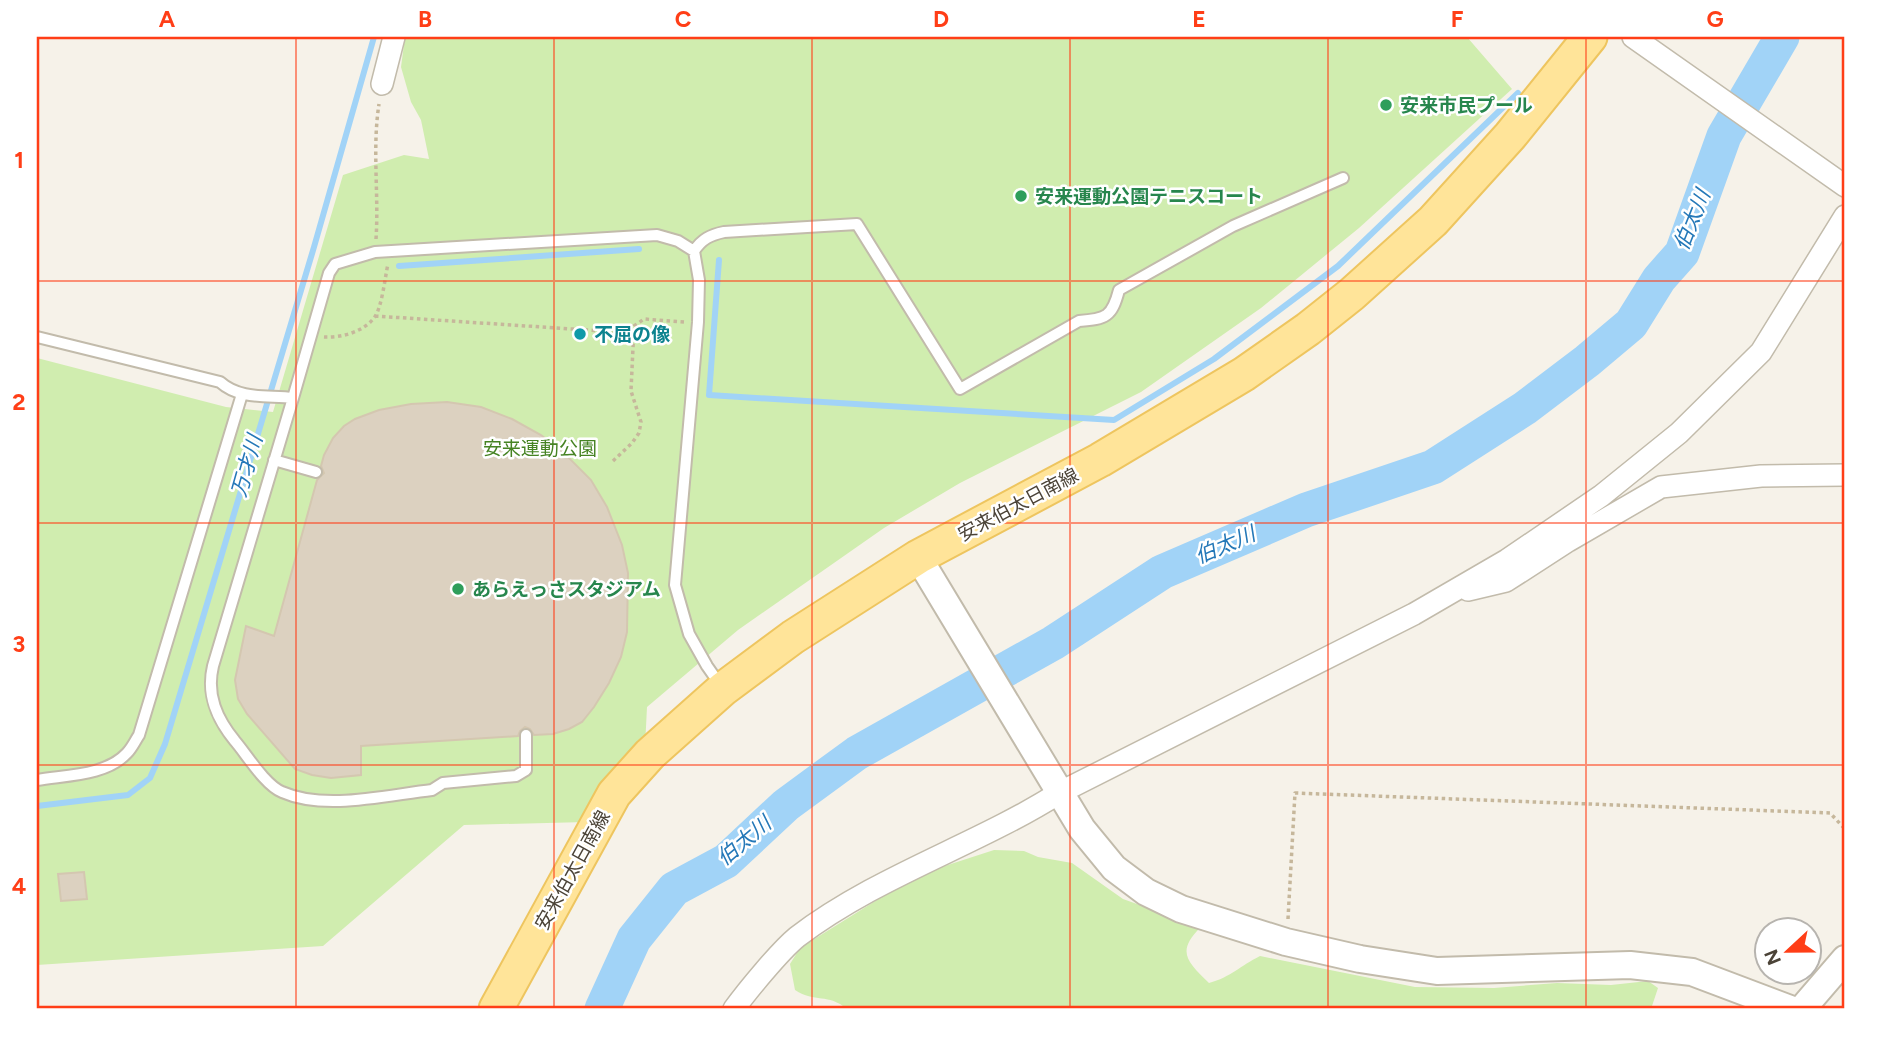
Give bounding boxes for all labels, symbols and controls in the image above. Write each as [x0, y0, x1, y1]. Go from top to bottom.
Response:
text: A [159, 5, 176, 33]
text: B [418, 5, 432, 33]
text: C [675, 5, 692, 33]
text: D [933, 5, 949, 33]
text: E [1192, 5, 1206, 33]
text: F [1451, 5, 1464, 33]
text: G [1706, 5, 1724, 33]
place label: 安来市民プール [1400, 94, 1533, 117]
marker: 安来市民プール [1378, 97, 1394, 113]
text: 1 [14, 146, 24, 174]
water label: 伯太川 [1668, 184, 1716, 254]
place label: 安来運動公園テニスコート [1035, 185, 1263, 208]
marker: 安来運動公園テニスコート [1013, 188, 1029, 204]
place label: 不屈の像 [594, 323, 670, 346]
marker: 不屈の像 [572, 326, 588, 342]
text: 2 [12, 388, 26, 416]
water label: 万才川 [226, 430, 268, 500]
park label: 安来運動公園 [483, 437, 597, 460]
street label: 安来伯太日南線 [954, 463, 1082, 546]
water label: 伯太川 [1191, 520, 1261, 568]
place label: あらえっさスタジアム [472, 578, 661, 601]
marker: あらえっさスタジアム [450, 581, 466, 597]
text: 3 [13, 630, 25, 658]
street label: 安来伯太日南線 [530, 806, 615, 934]
water label: 伯太川 [712, 810, 777, 870]
text: 4 [12, 872, 26, 900]
north arrow [1752, 916, 1822, 986]
text: N [1759, 946, 1786, 968]

